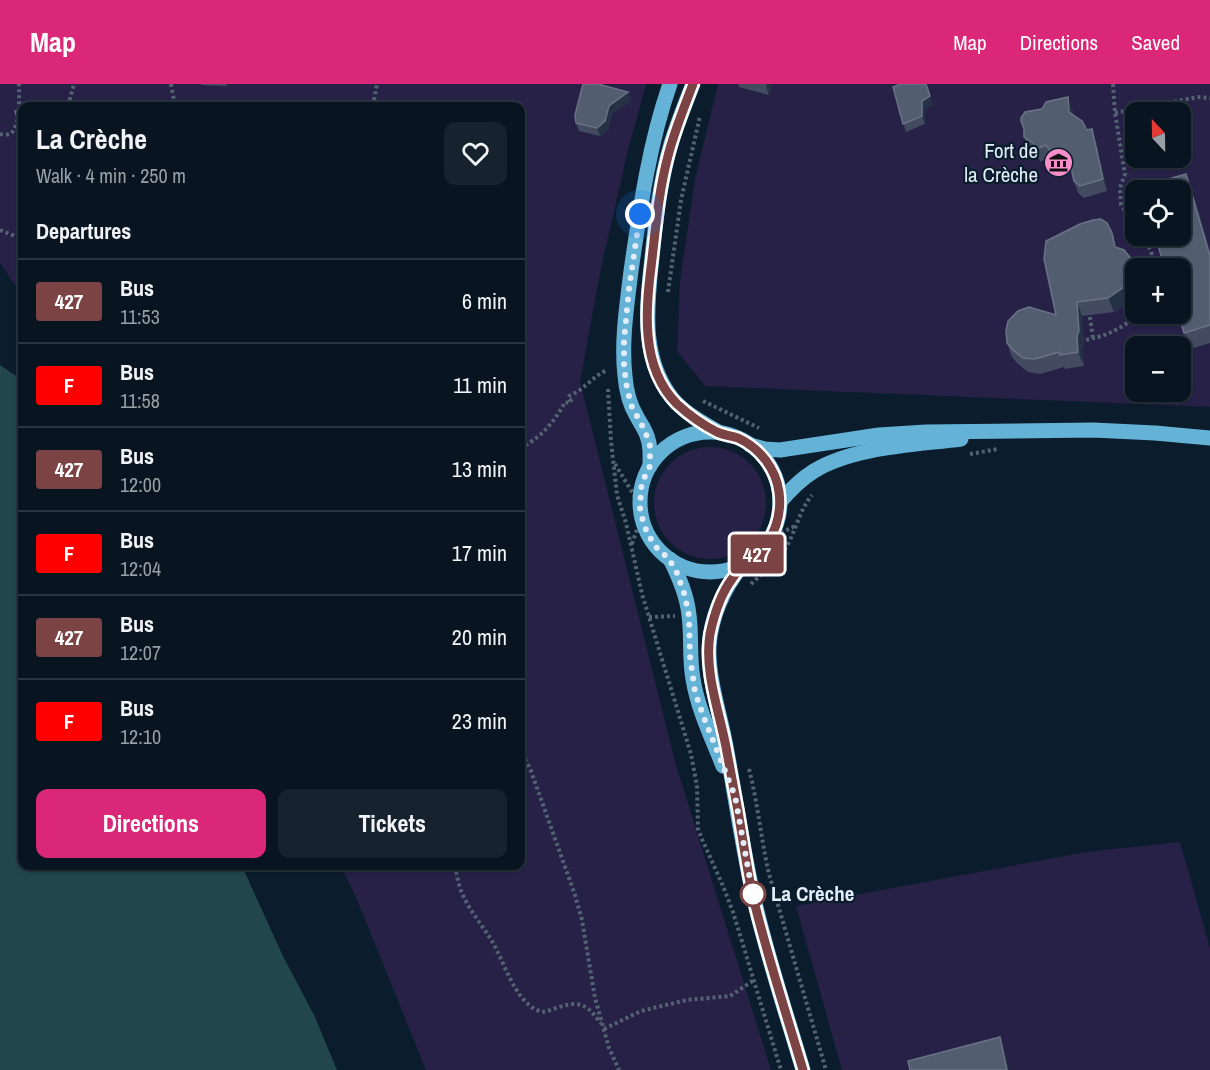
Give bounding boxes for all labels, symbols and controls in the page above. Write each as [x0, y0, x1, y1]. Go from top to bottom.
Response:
text: Map [30, 23, 76, 61]
text: Map [953, 28, 987, 57]
text: Directions [1020, 28, 1098, 57]
text: Saved [1131, 28, 1180, 57]
north arrow [1125, 102, 1191, 168]
map controls [1125, 102, 1191, 402]
text: La Crèche [36, 120, 147, 158]
button: heart [444, 122, 507, 185]
place label: Fort de la Crèche [964, 136, 1038, 189]
museum icon: Fort de la Crèche [1043, 147, 1075, 179]
text: Walk · 4 min · 250 m [36, 162, 186, 189]
button: locate [1125, 180, 1191, 246]
your location [625, 199, 655, 229]
text: Departures [36, 216, 131, 246]
button: + [1125, 258, 1191, 324]
text: Bus [120, 273, 154, 303]
text: 6 min [462, 286, 507, 316]
text: 427 [55, 287, 83, 316]
text: 11:53 [120, 303, 160, 330]
button: − [1125, 336, 1191, 402]
text: Bus [120, 357, 154, 387]
text: 11 min [453, 370, 507, 400]
text: F [64, 371, 74, 400]
text: 11:58 [120, 387, 160, 414]
text: Bus [120, 441, 154, 471]
text: 13 min [452, 454, 507, 484]
text: 427 [55, 455, 83, 484]
text: 12:00 [120, 471, 161, 498]
text: Bus [120, 525, 154, 555]
line badge: 427 [722, 534, 792, 574]
text: 17 min [452, 538, 507, 568]
text: F [64, 539, 74, 568]
text: 427 [743, 540, 771, 569]
text: 12:04 [120, 555, 161, 582]
text: Bus [120, 609, 154, 639]
text: 20 min [452, 622, 507, 652]
text: 427 [55, 623, 83, 652]
text: 12:07 [120, 639, 161, 666]
text: Bus [120, 693, 154, 723]
text: 23 min [452, 706, 507, 736]
text: F [64, 707, 74, 736]
text: 12:10 [120, 723, 161, 750]
button: Directions [36, 789, 266, 858]
button: Tickets [278, 789, 507, 858]
place label: La Crèche [771, 879, 854, 908]
marker: La Crèche [740, 881, 766, 907]

